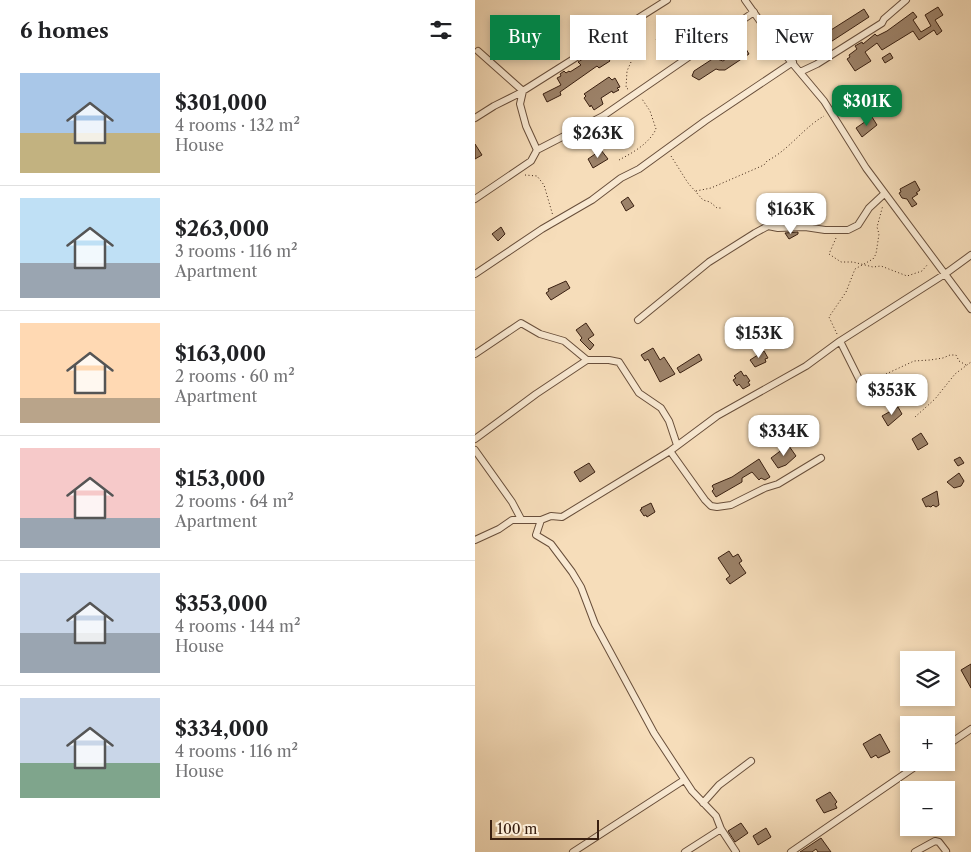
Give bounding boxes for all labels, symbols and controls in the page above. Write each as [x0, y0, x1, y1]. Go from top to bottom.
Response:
chip: Buy [490, 15, 560, 60]
chip: Rent [570, 15, 646, 60]
chip: Filters [656, 15, 747, 60]
chip: New [757, 15, 832, 60]
icon: filters [427, 16, 455, 44]
text: 6 homes [20, 18, 109, 43]
pin: $301K [832, 84, 902, 127]
text: $301,000 [175, 90, 267, 115]
text: $301K [843, 91, 891, 111]
icon: home [60, 93, 120, 153]
text: 4 rooms · 132 m² [175, 115, 300, 135]
pin: $263K [563, 116, 633, 159]
text: $263K [573, 123, 623, 143]
text: House [175, 135, 224, 155]
pin: $163K [756, 192, 826, 235]
text: $163K [767, 199, 815, 219]
text: $263,000 [175, 216, 269, 241]
icon: home [60, 218, 120, 278]
text: 3 rooms · 116 m² [175, 241, 298, 261]
text: Apartment [175, 261, 257, 281]
pin: $153K [724, 316, 794, 359]
text: $153K [736, 323, 782, 343]
text: $163,000 [175, 341, 266, 366]
icon: home [60, 343, 120, 403]
text: 2 rooms · 60 m² [175, 366, 295, 386]
pin: $353K [857, 374, 927, 416]
text: $353K [868, 380, 916, 400]
text: Apartment [175, 386, 257, 406]
pin: $334K [749, 414, 819, 457]
text: $334K [759, 421, 809, 441]
text: $153,000 [175, 466, 265, 491]
icon: home [60, 468, 120, 528]
text: 2 rooms · 64 m² [175, 491, 294, 511]
text: Apartment [175, 511, 257, 531]
text: $353,000 [175, 591, 268, 616]
icon: home [60, 593, 120, 653]
text: 4 rooms · 144 m² [175, 616, 300, 636]
text: House [175, 636, 224, 656]
map controls [900, 651, 955, 836]
button: layers [900, 651, 955, 706]
text: $334,000 [175, 716, 269, 741]
button: + [900, 716, 955, 771]
icon: home [60, 718, 120, 778]
text: 4 rooms · 116 m² [175, 741, 298, 761]
text: House [175, 761, 224, 781]
button: − [900, 781, 955, 836]
scale bar [490, 817, 599, 840]
text: 100 m [497, 820, 537, 838]

